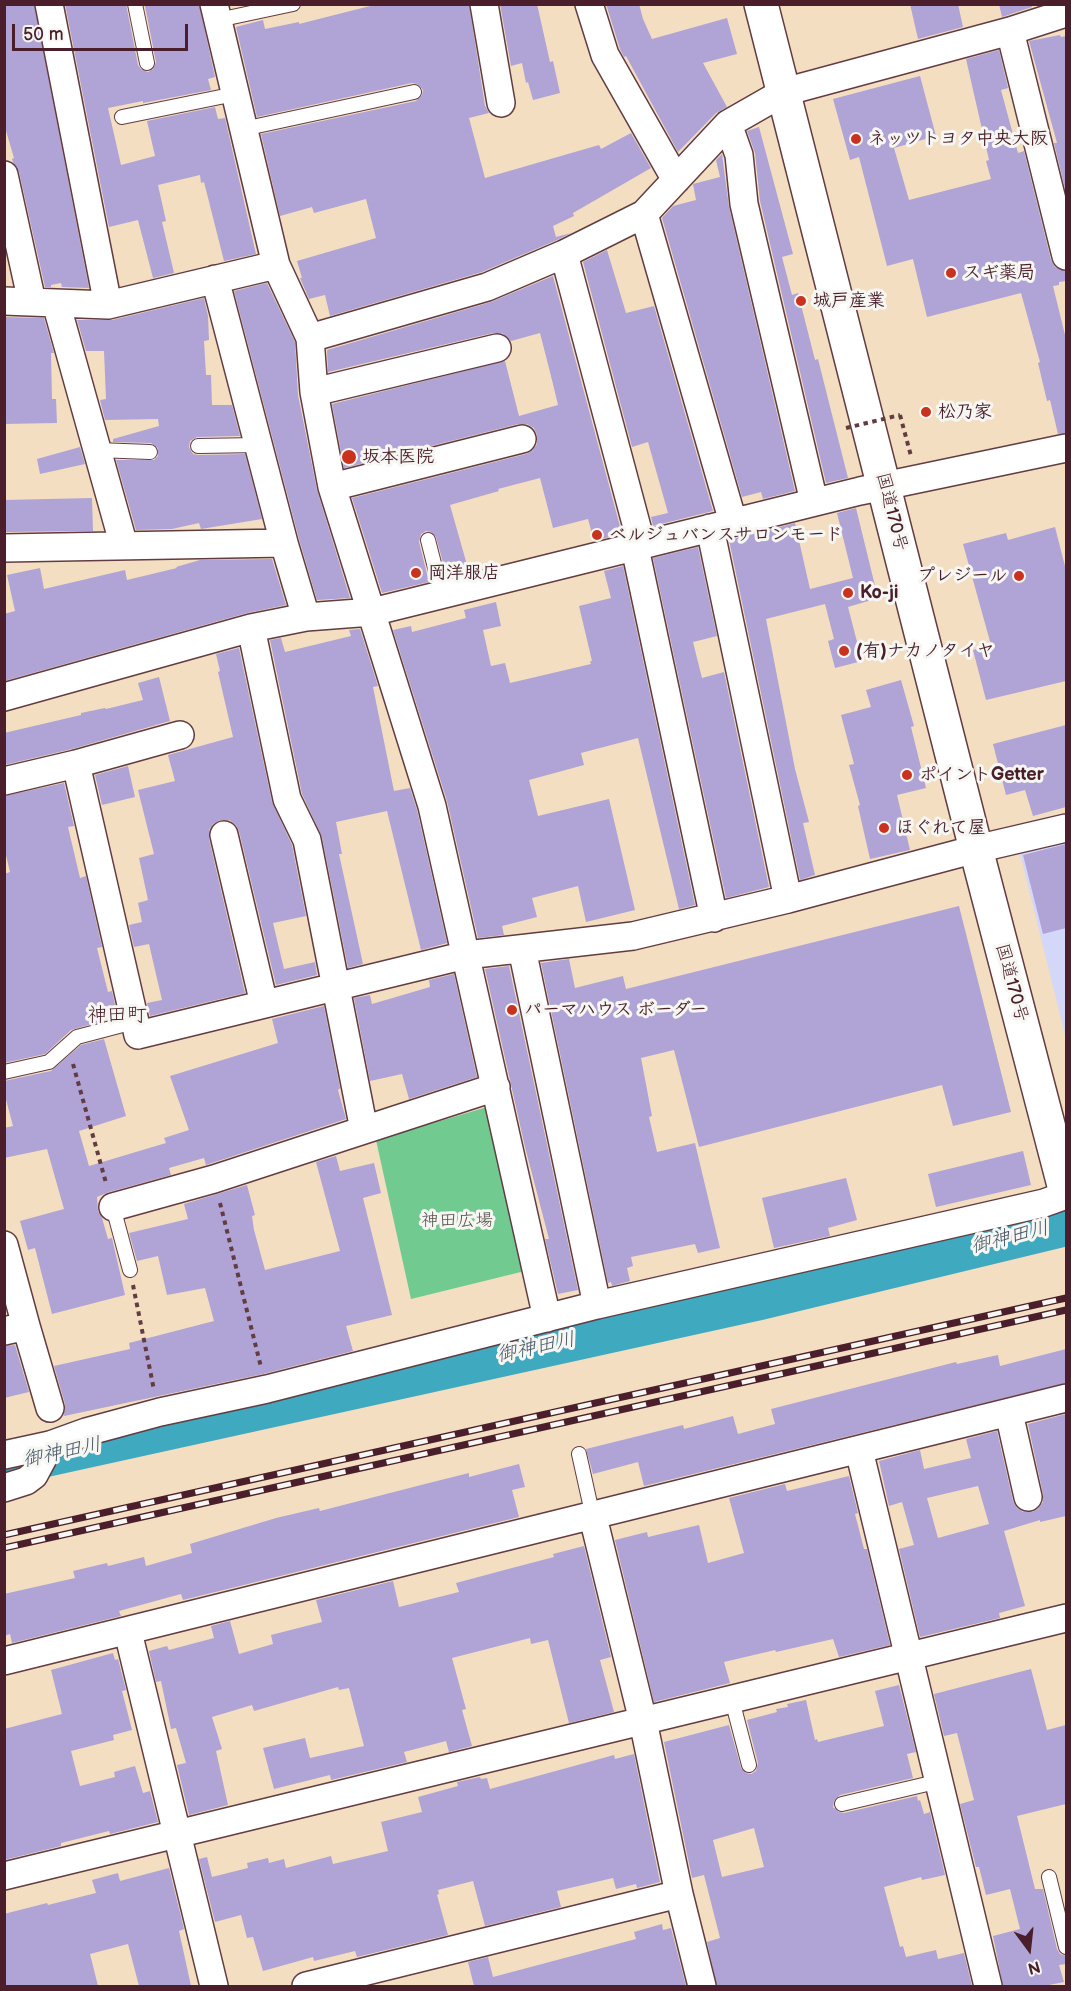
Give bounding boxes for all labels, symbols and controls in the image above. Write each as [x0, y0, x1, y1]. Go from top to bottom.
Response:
scale bar [15, 12, 190, 50]
text: 50 m [23, 24, 64, 45]
place label: ネッツトヨタ中央大阪 [868, 128, 1048, 150]
marker: ネッツトヨタ中央大阪 [849, 132, 863, 146]
place label: スギ薬局 [963, 262, 1035, 284]
marker: スギ薬局 [944, 266, 958, 280]
place label: 城戸産業 [813, 290, 885, 312]
marker: 城戸産業 [794, 294, 808, 308]
place label: 松乃家 [938, 401, 992, 423]
marker: 松乃家 [919, 405, 933, 419]
place label: 坂本医院 [362, 446, 434, 468]
marker: 坂本医院 [340, 448, 358, 466]
street label: 国道170号 [871, 470, 911, 554]
place label: ベルジュバンスサロンモード [609, 524, 843, 546]
marker: ベルジュバンスサロンモード [590, 528, 604, 542]
place label: 岡洋服店 [428, 562, 500, 584]
place label: プレジール [917, 565, 1007, 587]
marker: 岡洋服店 [409, 566, 423, 580]
marker: プレジール [1012, 569, 1026, 583]
place label: Ko-ji [860, 582, 898, 604]
marker: Ko-ji [841, 586, 855, 600]
place label: (有)ナカノタイヤ [856, 640, 995, 662]
marker: (有)ナカノタイヤ [837, 644, 851, 658]
place label: ポイントGetter [919, 764, 1044, 786]
marker: ポイントGetter [900, 768, 914, 782]
place label: ほぐれて屋 [896, 817, 986, 839]
marker: ほぐれて屋 [877, 821, 891, 835]
street label: 国道170号 [990, 941, 1032, 1025]
place label: パーマハウス ボーダー [524, 999, 707, 1021]
marker: パーマハウス ボーダー [505, 1003, 519, 1017]
district label: 神田町 [87, 1004, 147, 1028]
park label: 神田広場 [421, 1210, 493, 1232]
water label: 御神田川 [968, 1217, 1052, 1259]
water label: 御神田川 [494, 1328, 578, 1368]
water label: 御神田川 [20, 1433, 104, 1473]
north arrow [999, 1919, 1059, 1979]
text: N [1026, 1956, 1042, 1978]

